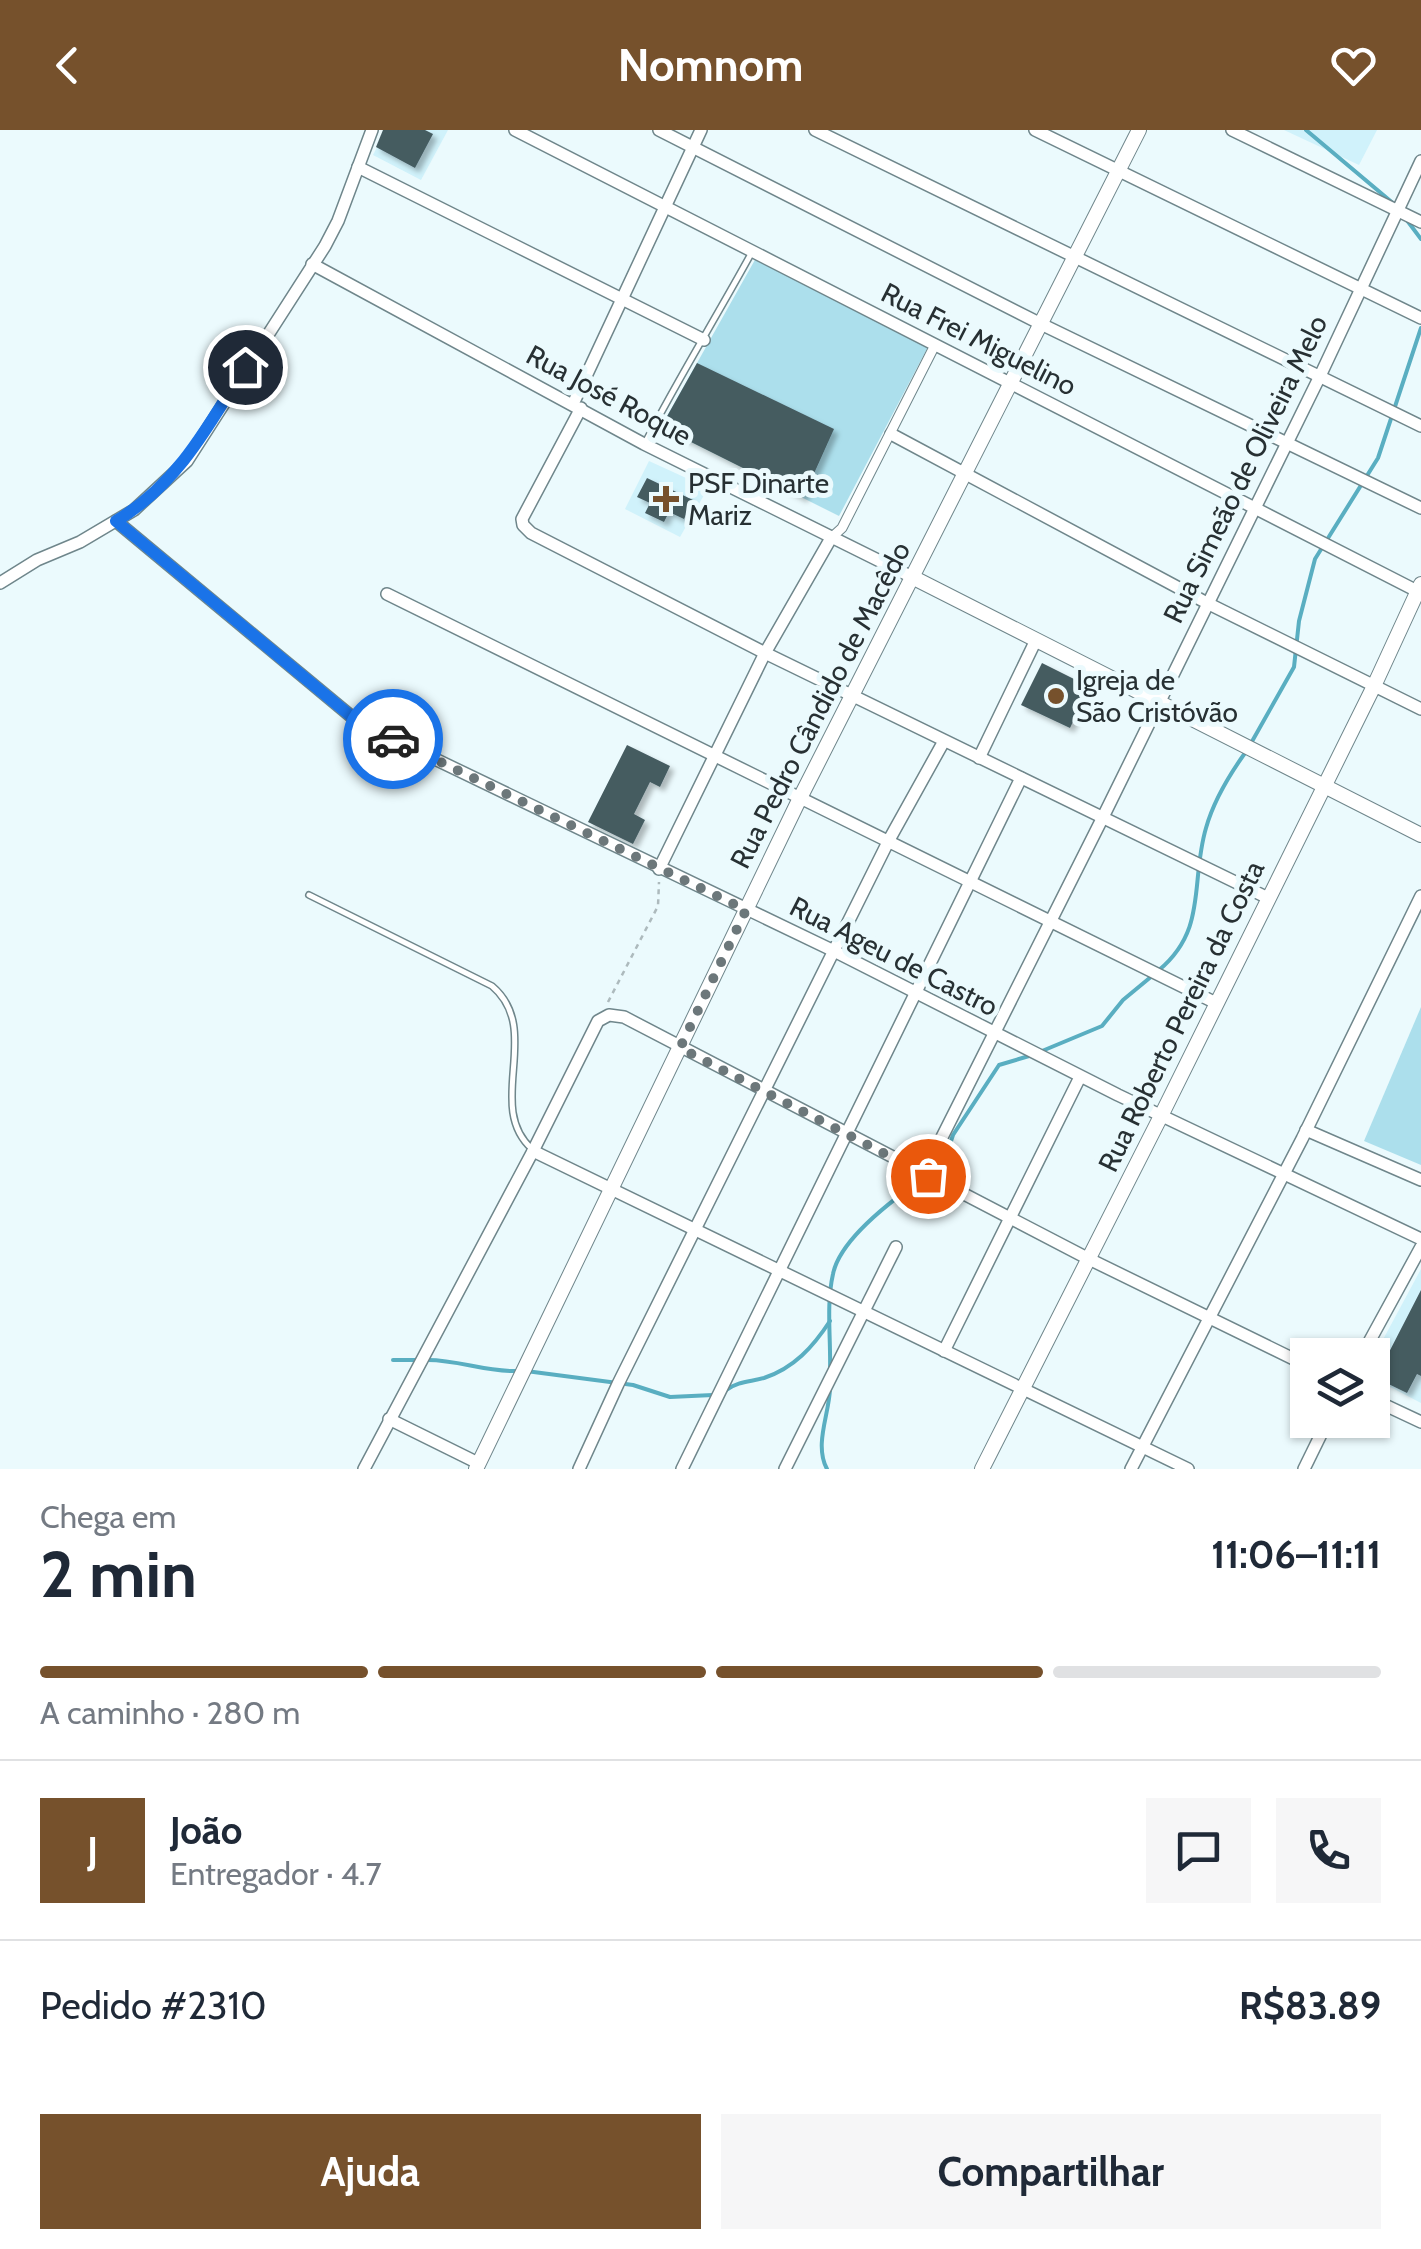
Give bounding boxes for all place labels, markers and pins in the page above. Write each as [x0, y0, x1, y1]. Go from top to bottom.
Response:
pin [203, 325, 288, 410]
place label: PSF Dinarte Mariz [688, 466, 829, 532]
marker: PSF Dinarte Mariz [653, 486, 679, 512]
place label: Igreja de São Cristóvão [1076, 663, 1238, 729]
marker: Igreja de São Cristóvão [1045, 685, 1067, 707]
pin [886, 1134, 971, 1219]

